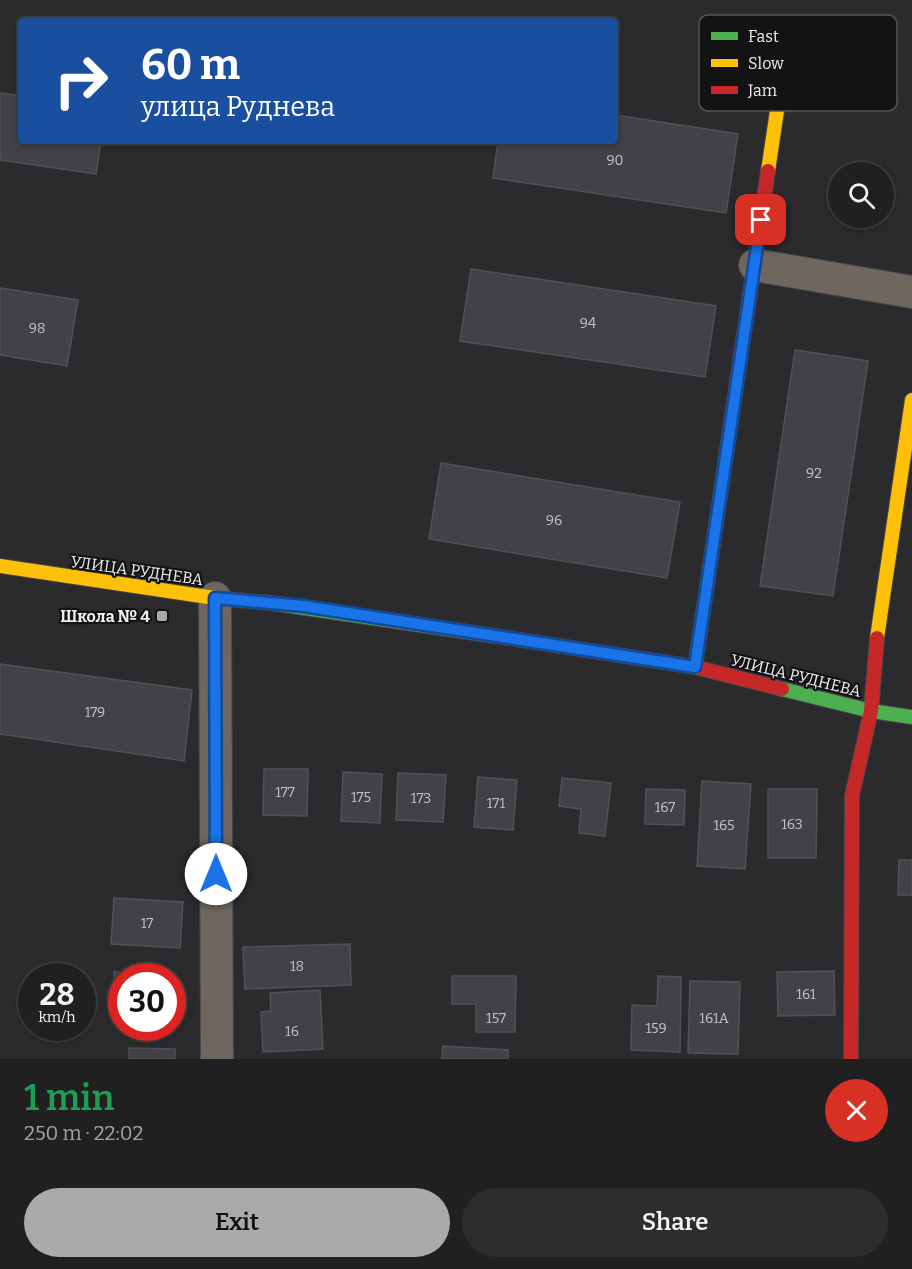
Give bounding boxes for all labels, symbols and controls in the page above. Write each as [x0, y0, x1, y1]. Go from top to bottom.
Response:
legend [699, 15, 897, 111]
text: Fast [748, 27, 779, 46]
text: 60 m [141, 40, 240, 90]
icon: right [42, 42, 120, 120]
text: Slow [748, 54, 784, 73]
text: Jam [747, 81, 777, 100]
text: улица Руднева [141, 91, 335, 123]
house number: 90 [606, 152, 624, 169]
map controls [828, 162, 894, 228]
button: search [828, 162, 894, 228]
pin [735, 194, 786, 245]
icon: arrive [744, 203, 777, 236]
house number: 94 [580, 315, 596, 332]
house number: 98 [29, 320, 45, 337]
house number: 92 [806, 465, 822, 482]
house number: 96 [546, 512, 562, 529]
street label: УЛИЦА РУДНЕВА [69, 552, 205, 589]
place label: Школа № 4 [60, 607, 150, 626]
marker: Школа № 4 [155, 609, 169, 623]
street label: УЛИЦА РУДНЕВА [729, 650, 864, 701]
house number: 179 [85, 704, 105, 721]
house number: 177 [275, 784, 295, 801]
house number: 175 [351, 789, 371, 806]
house number: 173 [411, 790, 431, 807]
house number: 171 [487, 795, 505, 812]
house number: 167 [655, 799, 675, 816]
house number: 163 [781, 816, 803, 833]
house number: 165 [713, 817, 735, 834]
position arrow [184, 842, 248, 906]
house number: 17 [141, 915, 153, 932]
house number: 18 [290, 958, 304, 975]
speed limit sign: 30 [108, 963, 186, 1041]
text: 28 [40, 977, 74, 1013]
house number: 161 [796, 986, 816, 1003]
text: km/h [38, 1008, 76, 1026]
house number: 157 [486, 1010, 506, 1027]
house number: 161А [699, 1010, 729, 1027]
house number: 159 [645, 1020, 667, 1037]
house number: 16 [285, 1023, 299, 1040]
text: 1 min [24, 1076, 115, 1120]
button: close [825, 1079, 888, 1142]
text: 250 m · 22:02 [24, 1121, 143, 1145]
button: Exit [24, 1188, 450, 1257]
button: Share [462, 1188, 888, 1257]

